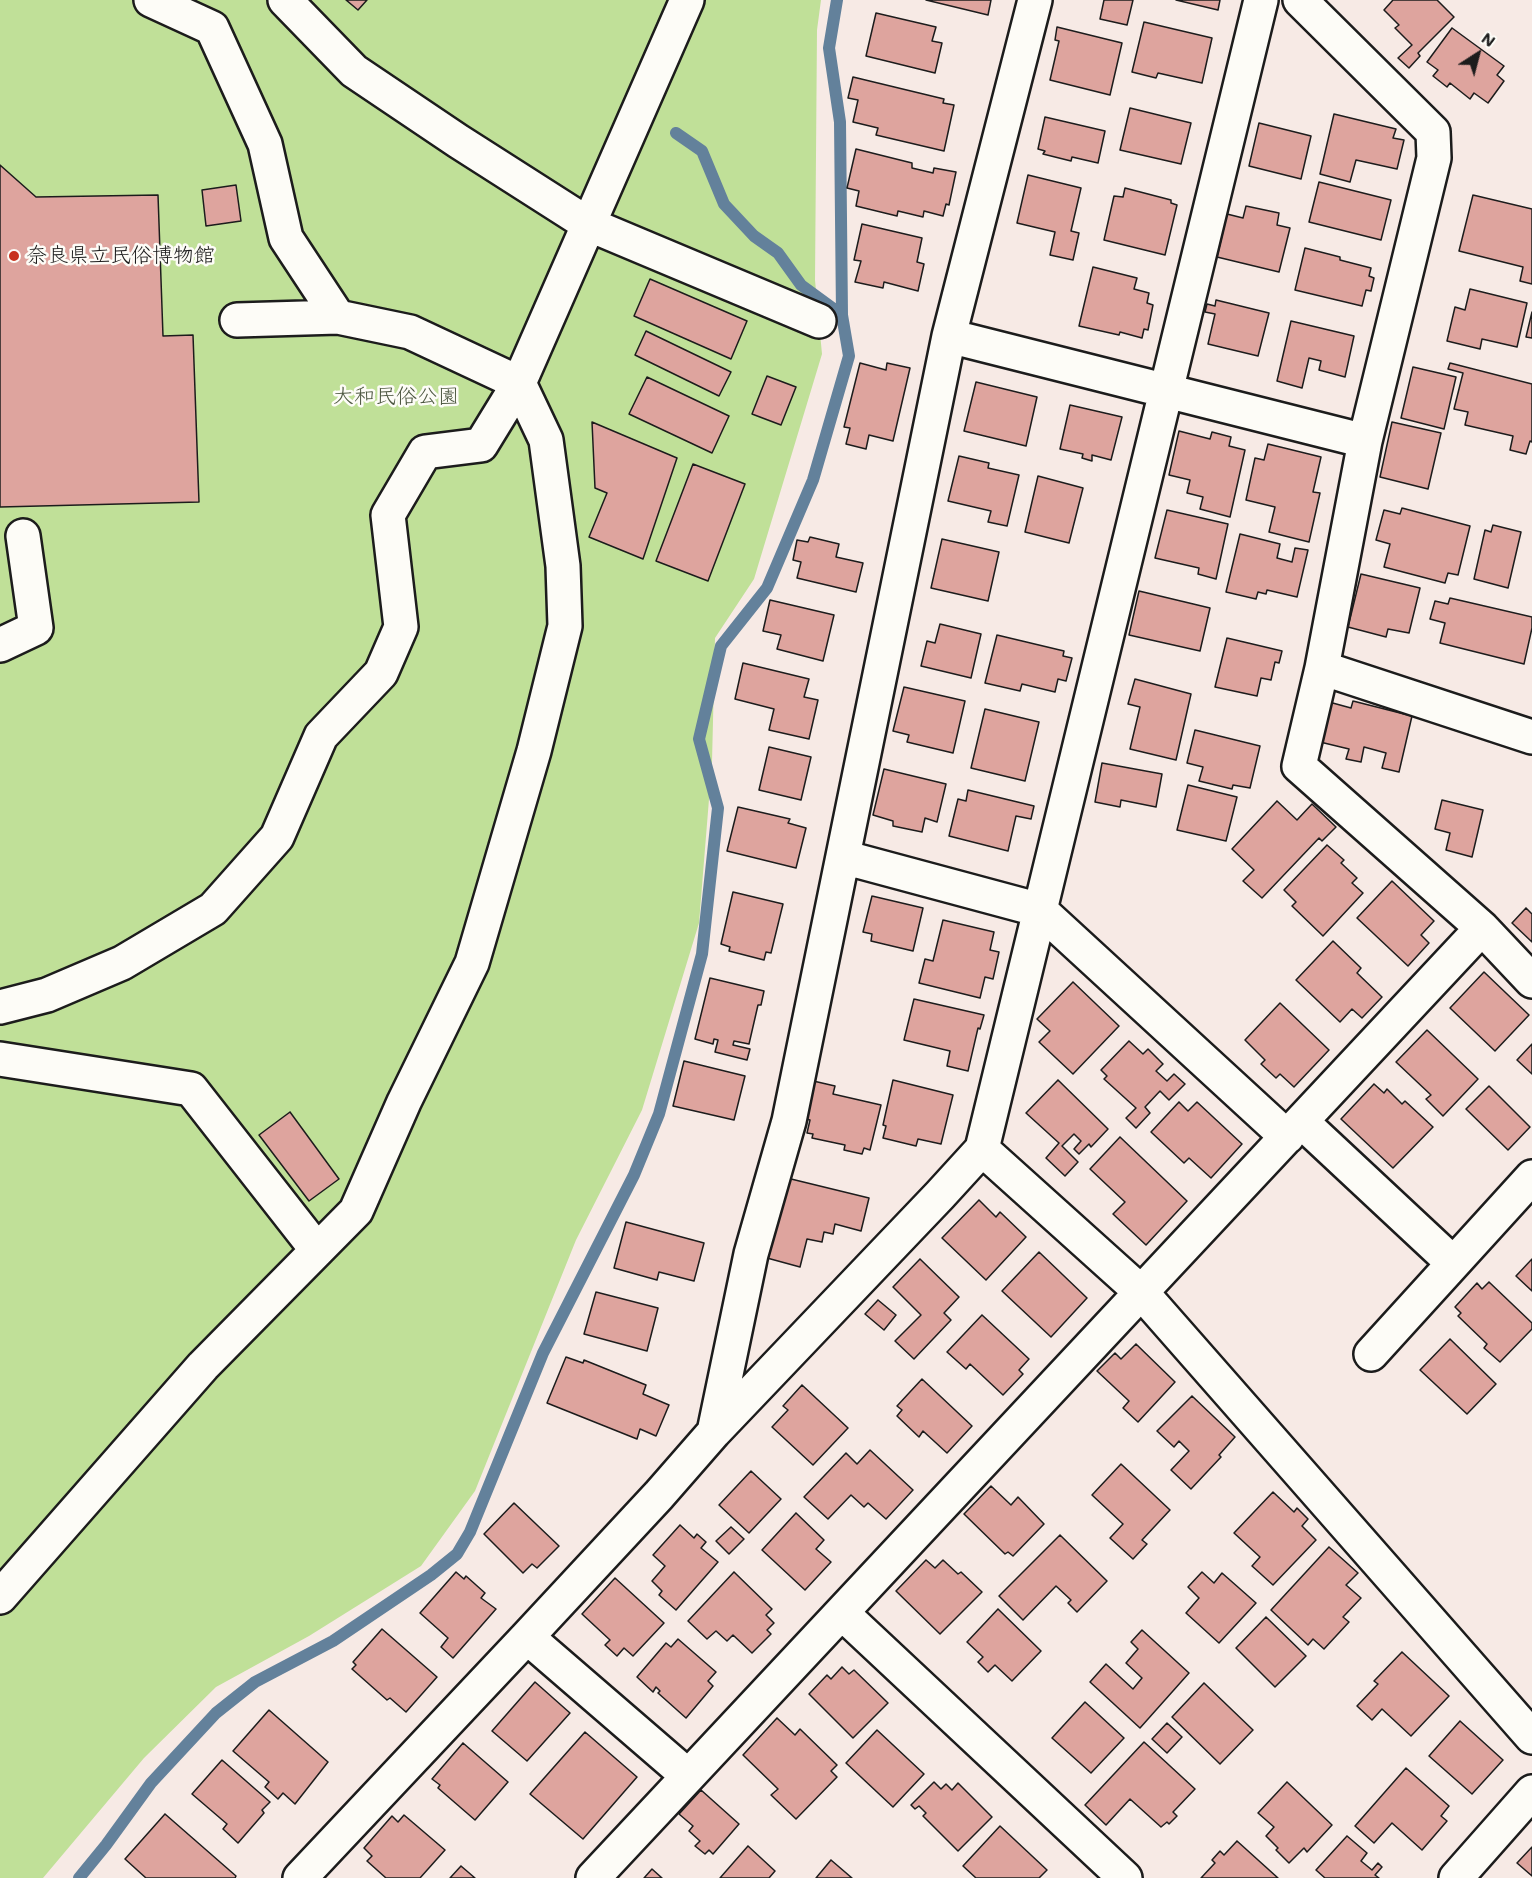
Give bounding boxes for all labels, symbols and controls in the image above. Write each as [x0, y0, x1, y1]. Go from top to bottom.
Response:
north arrow [1448, 24, 1508, 84]
text: N [1478, 27, 1500, 51]
place label: 奈良県立民俗博物館 [26, 243, 215, 269]
marker: 奈良県立民俗博物館 [7, 249, 21, 263]
park label: 大和民俗公園 [333, 384, 459, 410]

